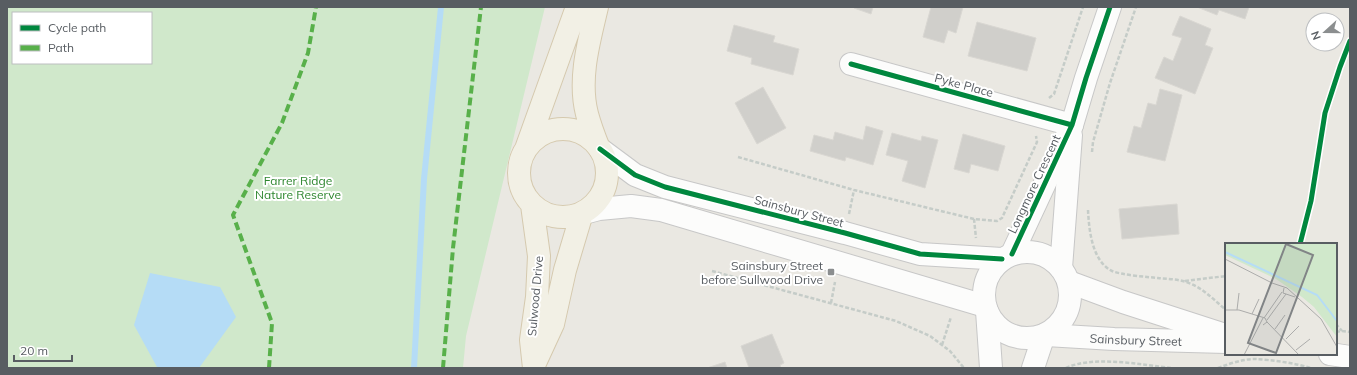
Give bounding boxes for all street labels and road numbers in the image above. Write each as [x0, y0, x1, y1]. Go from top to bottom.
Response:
street label: Pyke Place [933, 70, 995, 100]
street label: Longmore Crescent [1004, 132, 1064, 236]
street label: Sainsbury Street [753, 192, 845, 230]
street label: Sulwood Drive [524, 255, 546, 337]
street label: Sainsbury Street [1089, 330, 1182, 348]

